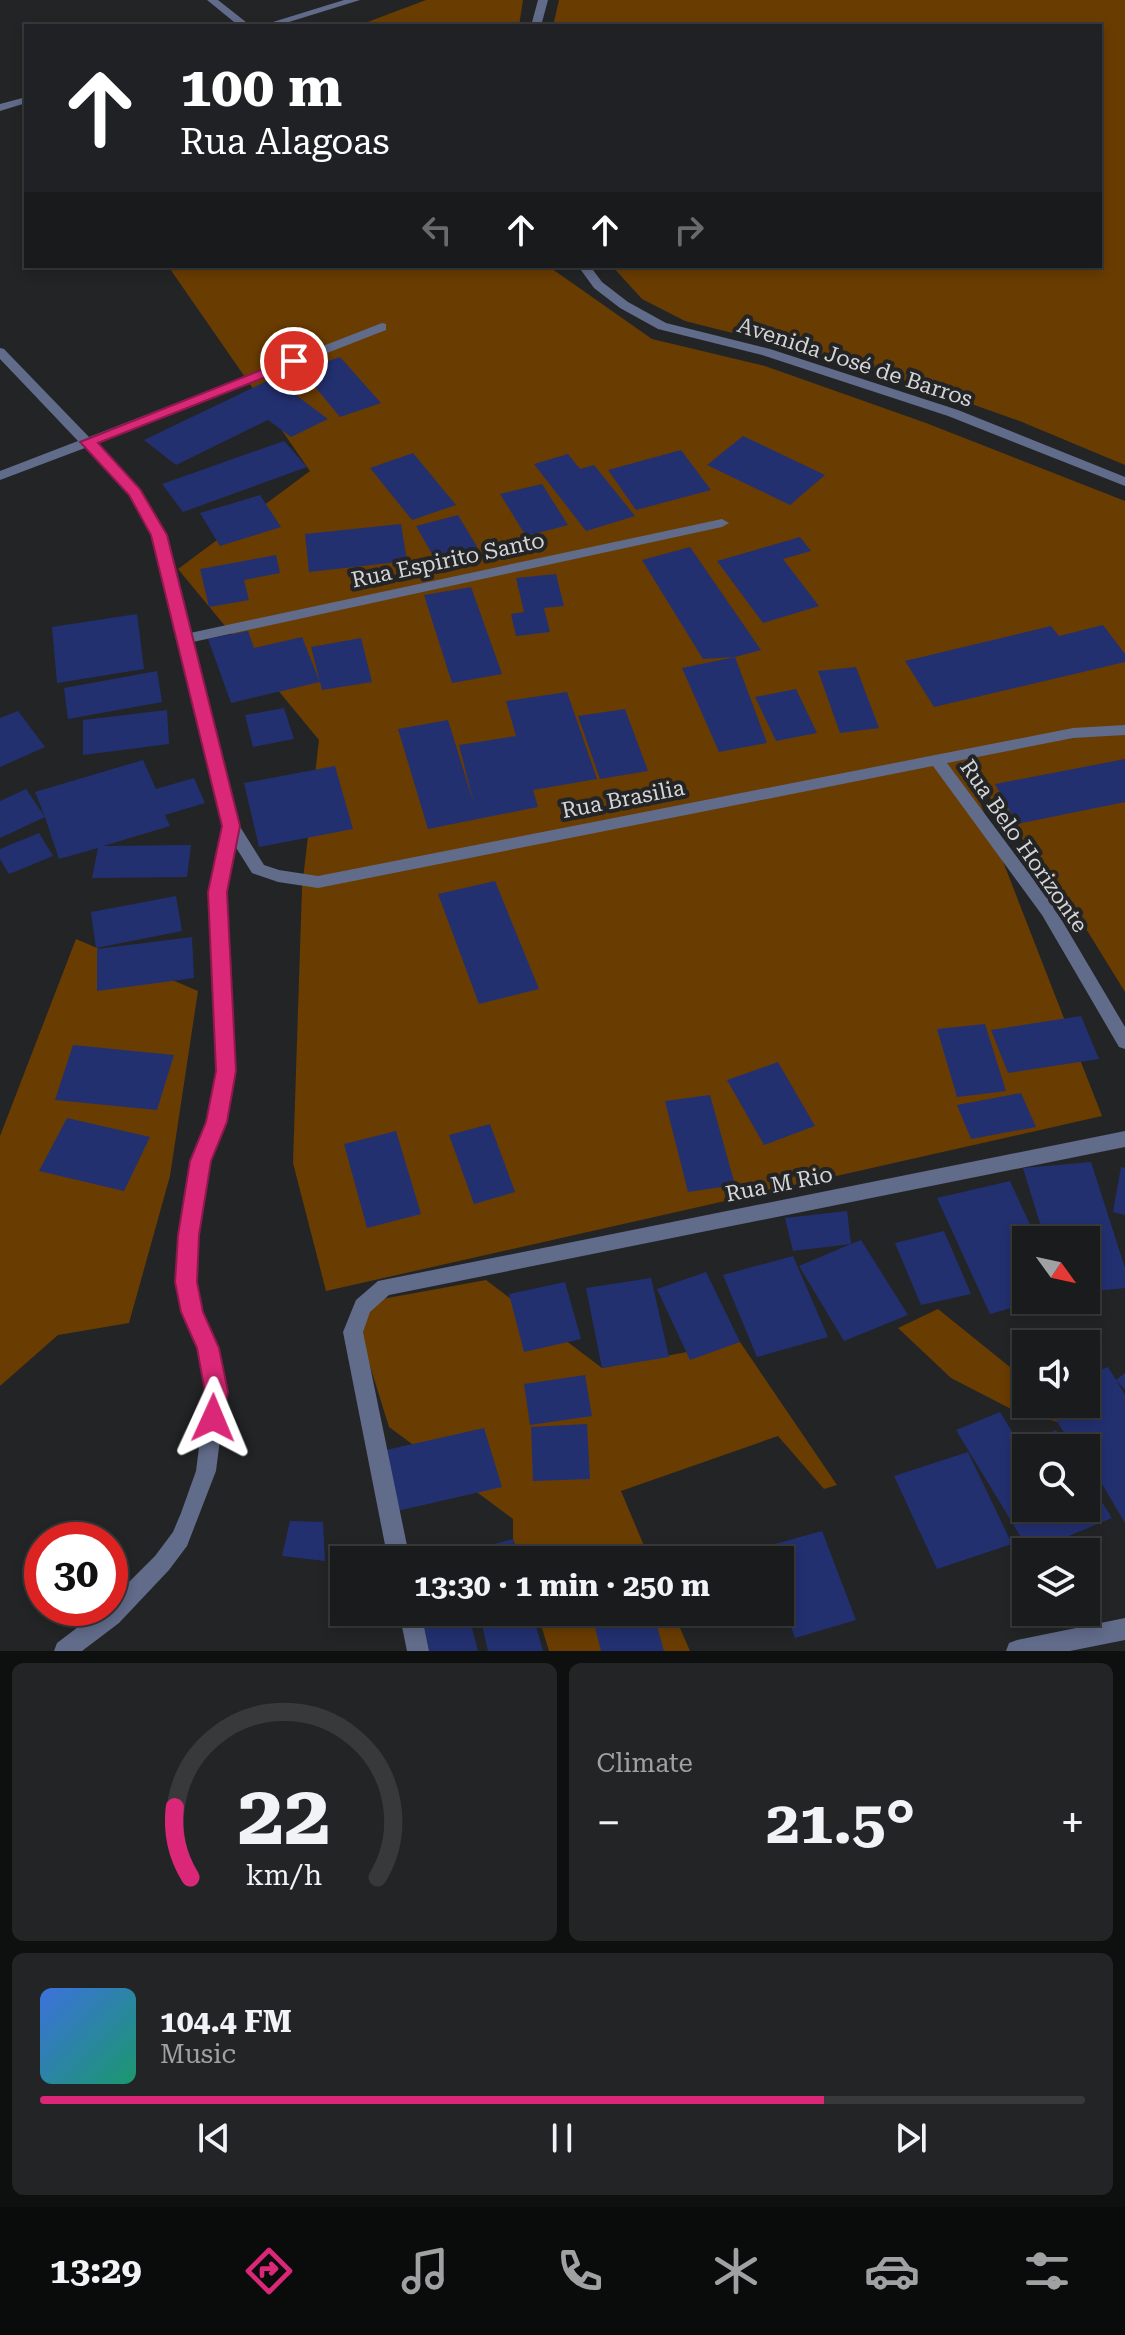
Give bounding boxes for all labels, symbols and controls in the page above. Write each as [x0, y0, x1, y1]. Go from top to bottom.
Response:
text: 100 m [180, 54, 342, 120]
icon: ahead [48, 56, 152, 160]
text: Rua Alagoas [180, 121, 390, 163]
icon: left [415, 208, 459, 252]
icon: ahead [499, 208, 543, 252]
icon: ahead [583, 208, 627, 252]
icon: right [667, 208, 711, 252]
street label: Avenida José de Barros [734, 312, 976, 412]
pin [260, 327, 328, 395]
icon: arrive [272, 339, 316, 383]
street label: Rua Espirito Santo [349, 527, 547, 593]
street label: Rua Belo Horizonte [955, 755, 1093, 937]
street label: Rua Brasilia [559, 775, 687, 823]
street label: Rua M Rio [723, 1161, 835, 1207]
north arrow [1012, 1226, 1100, 1314]
map controls [1012, 1226, 1100, 1626]
button: sound [1012, 1330, 1100, 1418]
position arrow [171, 1376, 255, 1460]
button: search [1012, 1434, 1100, 1522]
speed limit sign: 30 [24, 1522, 128, 1626]
button: layers [1012, 1538, 1100, 1626]
text: 13:30 · 1 min · 250 m [414, 1568, 710, 1603]
text: Climate [597, 1748, 693, 1778]
text: 22 [238, 1767, 331, 1864]
text: 21.5° [766, 1787, 916, 1858]
text: − [597, 1797, 621, 1849]
text: + [1060, 1797, 1085, 1849]
text: km/h [246, 1858, 323, 1892]
text: 104.4 FM [160, 2004, 292, 2039]
text: Music [160, 2039, 236, 2069]
icon: previous [192, 2116, 236, 2160]
icon: pause [540, 2116, 584, 2160]
icon: next [889, 2116, 933, 2160]
icon: directions [241, 2243, 297, 2299]
icon: music [397, 2243, 453, 2299]
icon: phone [552, 2243, 608, 2299]
icon: climate [708, 2243, 764, 2299]
icon: car [864, 2243, 920, 2299]
icon: filters [1019, 2243, 1075, 2299]
text: 13:29 [50, 2250, 142, 2292]

